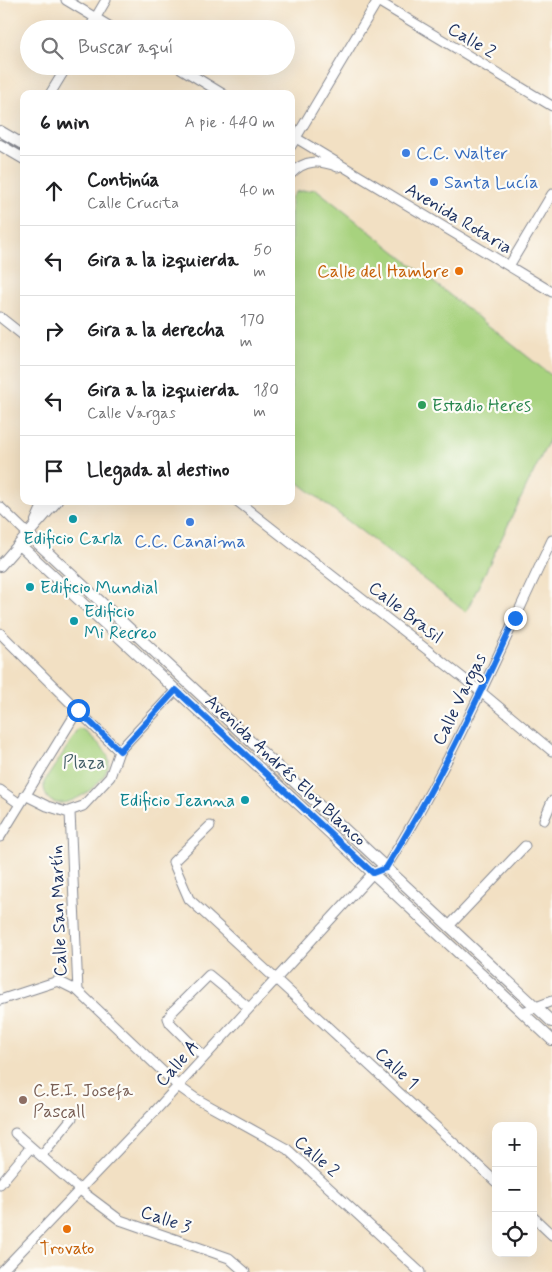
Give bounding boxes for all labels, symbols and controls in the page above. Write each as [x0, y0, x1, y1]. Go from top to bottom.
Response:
street label: Calle 2 [443, 17, 500, 65]
search box [20, 20, 295, 75]
icon: search [38, 34, 66, 62]
text: Buscar aquí [78, 35, 173, 60]
text: 6 min [40, 109, 90, 137]
text: A pie · 440 m [185, 112, 275, 133]
place label: C.C. Walter [416, 142, 509, 166]
marker: C.C. Walter [400, 147, 412, 159]
text: Continúa [87, 168, 159, 193]
place label: Santa Lucía [444, 171, 538, 195]
marker: Santa Lucía [428, 176, 440, 188]
icon: ahead [40, 177, 68, 205]
street label: Avenida Rotaria [401, 178, 516, 260]
text: 40 m [239, 180, 275, 201]
text: Calle Crucita [87, 193, 179, 214]
text: 50 m [253, 240, 272, 282]
icon: left [40, 247, 68, 275]
text: Gira a la izquierda [87, 248, 238, 273]
place label: Calle del Hambre [317, 260, 449, 284]
marker: Calle del Hambre [453, 265, 465, 277]
text: 170 m [240, 310, 265, 352]
icon: right [40, 317, 68, 345]
text: Gira a la derecha [87, 318, 225, 343]
text: Gira a la izquierda [87, 378, 238, 403]
text: 180 m [253, 380, 279, 422]
icon: left [40, 387, 68, 415]
place label: Estadio Heres [432, 394, 531, 418]
marker: Estadio Heres [416, 399, 428, 411]
text: Calle Vargas [87, 403, 176, 424]
icon: arrive [40, 457, 68, 485]
text: Llegada al destino [87, 458, 229, 483]
marker: Edificio Carla [67, 513, 79, 525]
marker: C.C. Canaima [184, 516, 196, 528]
place label: Edificio Carla [23, 527, 123, 551]
place label: C.C. Canaima [134, 530, 246, 554]
place label: Edificio Mundial [40, 576, 158, 600]
street label: Calle Brasil [363, 576, 448, 649]
marker: Edificio Mundial [24, 581, 36, 593]
place label: Edificio Mi Recreo [84, 600, 157, 645]
route end [504, 607, 527, 630]
marker: Edificio Mi Recreo [68, 615, 80, 627]
street label: Calle Vargas [427, 649, 493, 750]
street label: Avenida Andrés Eloy Blanco [200, 690, 371, 852]
route start [67, 699, 90, 722]
park label: Plaza [63, 751, 105, 775]
place label: Edificio Jeanna [119, 789, 235, 813]
marker: Edificio Jeanna [239, 794, 251, 806]
street label: Calle San Martín [45, 845, 73, 977]
street label: Calle A [150, 1035, 205, 1092]
street label: Calle 1 [369, 1042, 423, 1095]
place label: C.E.I. Josefa Pascall [33, 1079, 133, 1124]
marker: C.E.I. Josefa Pascall [17, 1094, 29, 1106]
map controls [492, 1122, 537, 1257]
button: + [492, 1122, 537, 1167]
street label: Calle 2 [289, 1131, 344, 1183]
button: − [492, 1167, 537, 1212]
street label: Calle 3 [137, 1200, 194, 1240]
button: locate [492, 1212, 537, 1257]
marker: Trovato [61, 1223, 73, 1235]
place label: Trovato [40, 1237, 94, 1261]

